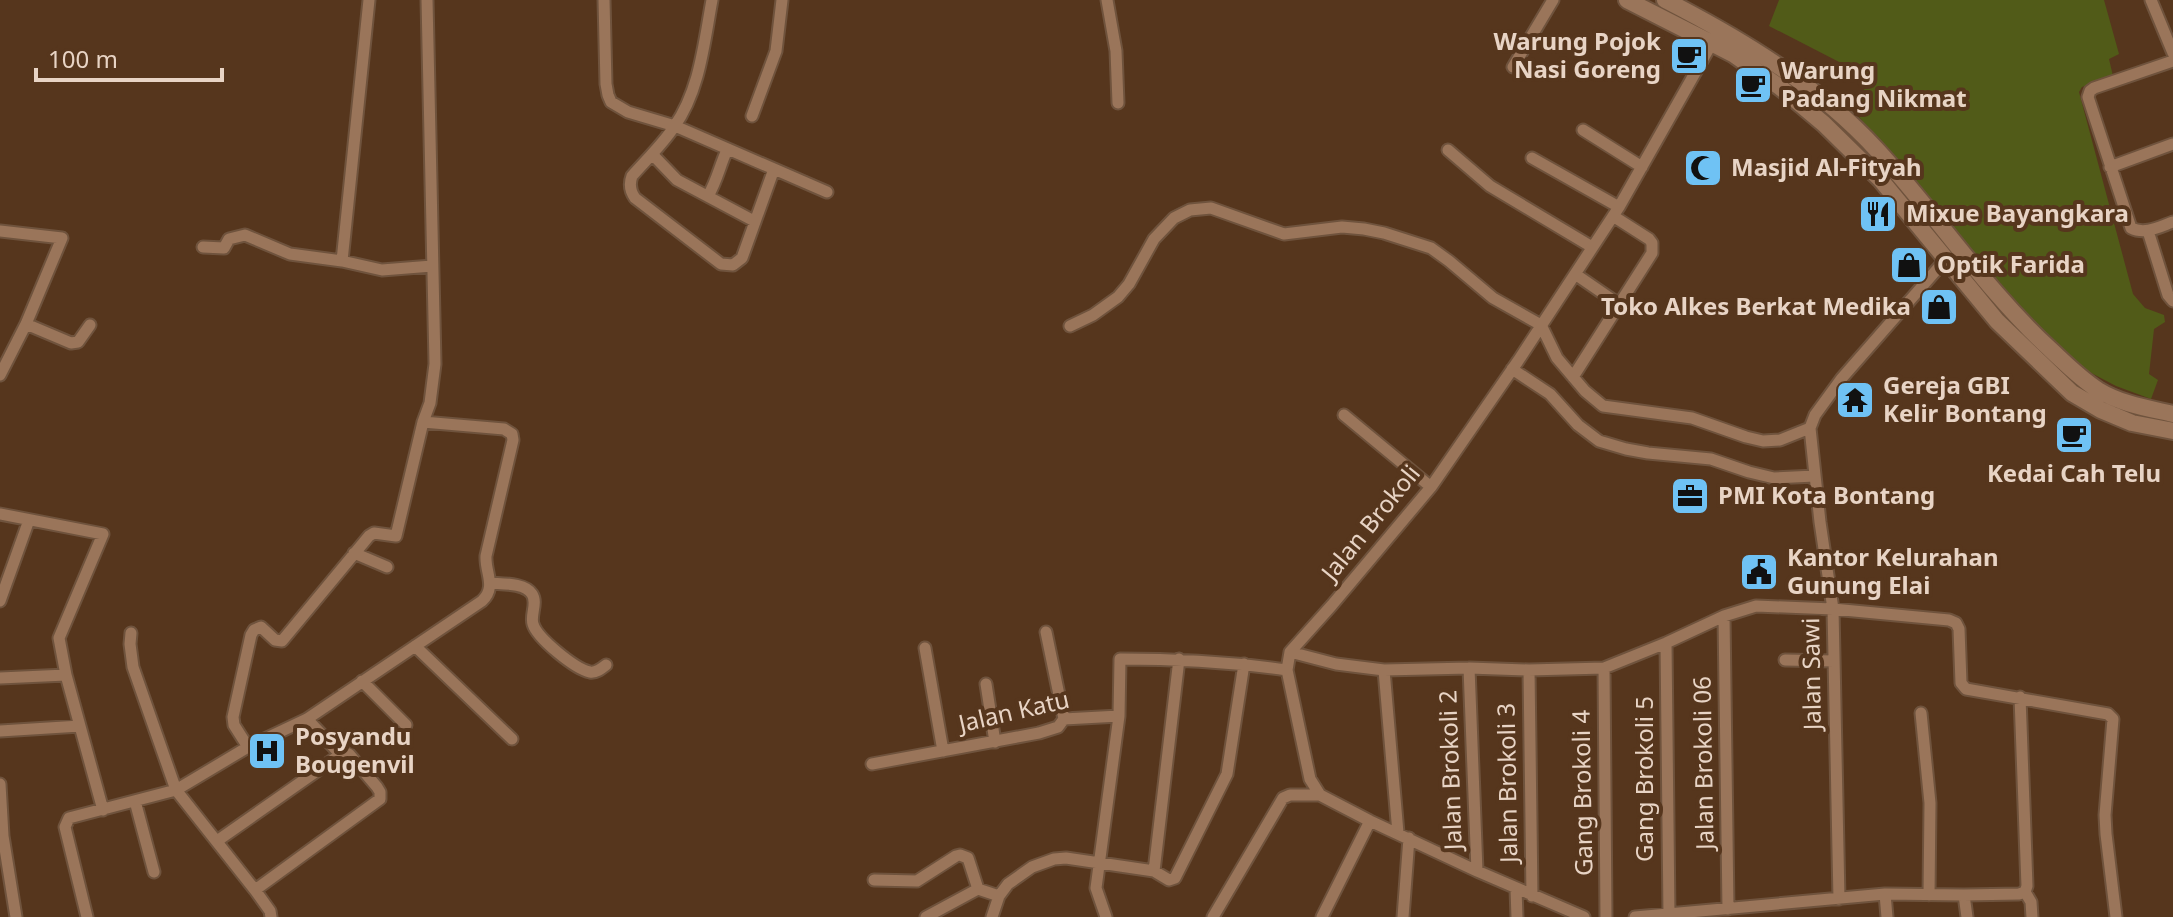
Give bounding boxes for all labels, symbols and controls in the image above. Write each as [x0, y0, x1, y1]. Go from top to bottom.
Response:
place label: Warung Pojok Nasi Goreng [1494, 24, 1661, 85]
scale bar [36, 32, 222, 82]
cafe icon: Warung Pojok Nasi Goreng [1668, 35, 1710, 77]
text: 100 m [48, 42, 118, 75]
place label: Warung Padang Nikmat [1781, 53, 1967, 114]
cafe icon: Warung Padang Nikmat [1732, 64, 1774, 106]
mosque icon: Masjid Al-Fityah [1682, 147, 1724, 189]
place label: Masjid Al-Fityah [1731, 150, 1922, 183]
restaurant icon: Mixue Bayangkara [1857, 193, 1899, 235]
place label: Mixue Bayangkara [1906, 196, 2129, 229]
shop icon: Optik Farida [1888, 244, 1930, 286]
place label: Optik Farida [1937, 247, 2085, 280]
shop icon: Toko Alkes Berkat Medika [1918, 286, 1960, 328]
place label: Toko Alkes Berkat Medika [1601, 289, 1911, 322]
place label: Gereja GBI Kelir Bontang [1883, 368, 2047, 429]
temple icon: Gereja GBI Kelir Bontang [1834, 379, 1876, 421]
cafe icon: Kedai Cah Telu [2053, 414, 2095, 456]
place label: Kedai Cah Telu [1987, 456, 2161, 489]
street label: Jalan Brokoli [1312, 457, 1427, 588]
office icon: PMI Kota Bontang [1669, 475, 1711, 517]
place label: PMI Kota Bontang [1718, 478, 1935, 511]
place label: Kantor Kelurahan Gunung Elai [1787, 540, 1999, 601]
public building icon: Kantor Kelurahan Gunung Elai [1738, 551, 1780, 593]
street label: Jalan Sawi [1793, 618, 1828, 733]
street label: Jalan Brokoli 06 [1684, 676, 1721, 852]
street label: Jalan Katu [953, 682, 1072, 740]
street label: Jalan Brokoli 2 [1430, 690, 1469, 853]
street label: Gang Brokoli 5 [1627, 696, 1660, 862]
street label: Jalan Brokoli 3 [1489, 703, 1524, 865]
street label: Gang Brokoli 4 [1564, 709, 1599, 876]
place label: Posyandu Bougenvil [295, 719, 415, 780]
hospital icon: Posyandu Bougenvil [246, 730, 288, 772]

